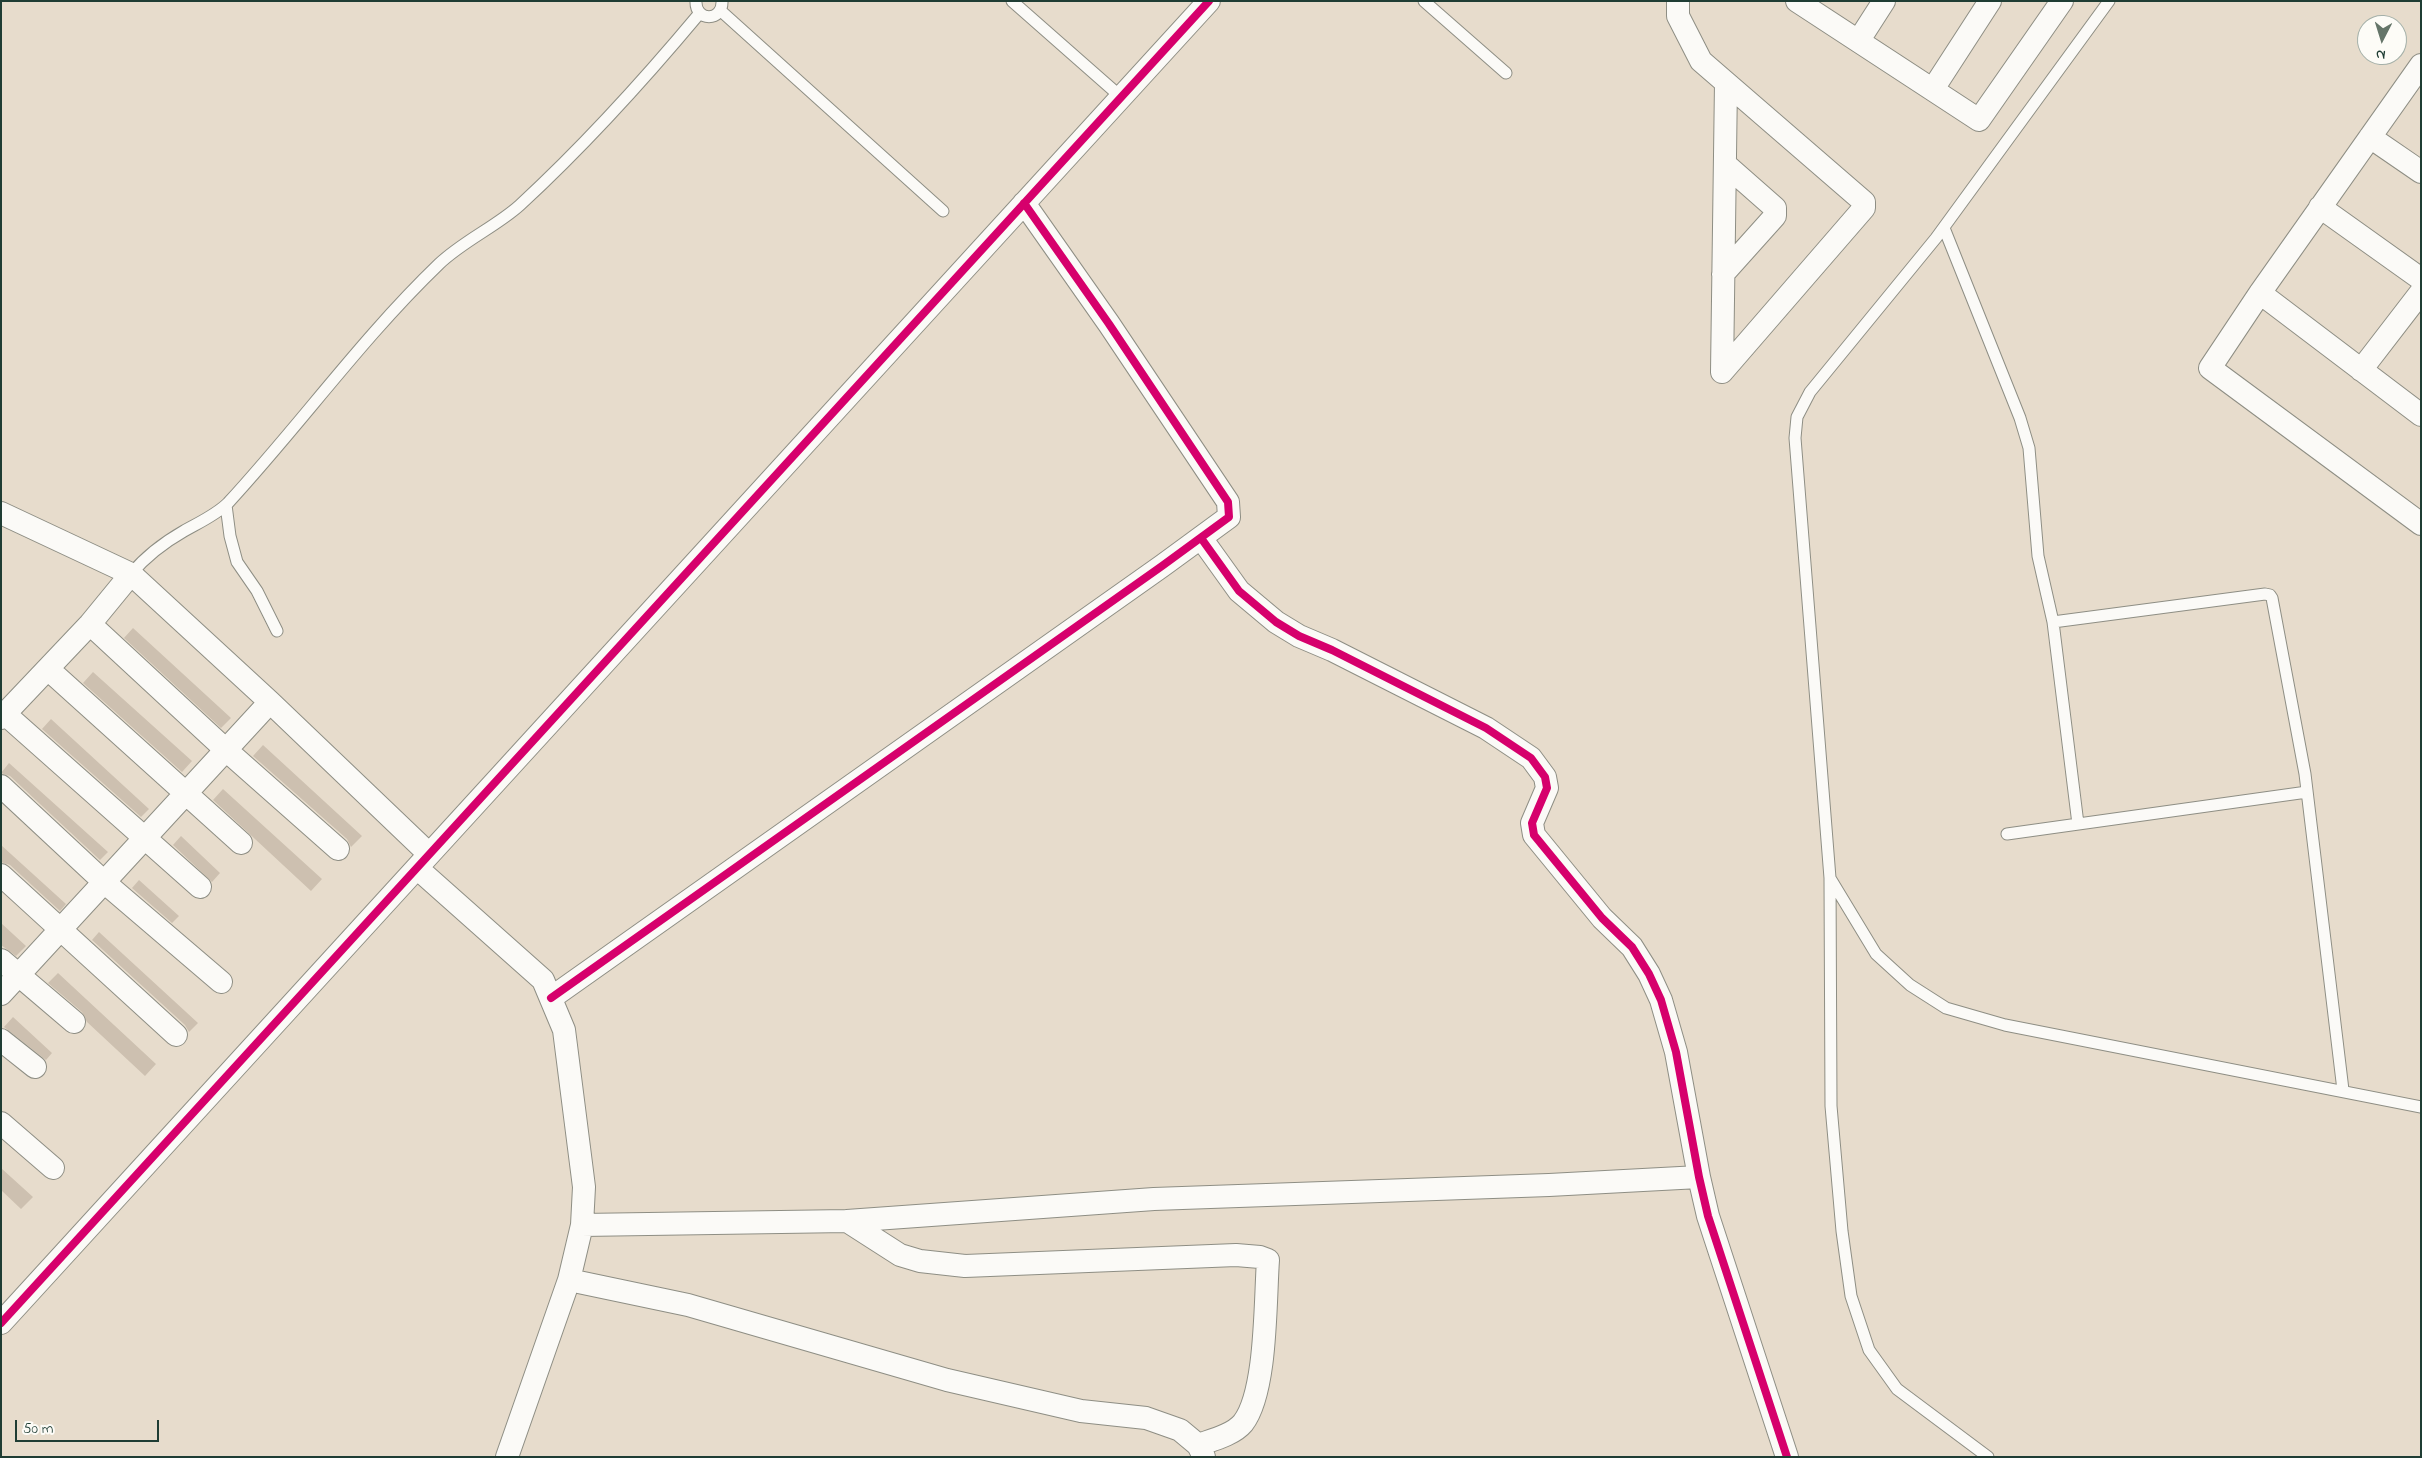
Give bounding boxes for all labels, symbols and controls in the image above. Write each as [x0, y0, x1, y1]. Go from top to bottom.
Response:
north arrow [2357, 15, 2407, 65]
text: N [2375, 44, 2386, 65]
scale bar [18, 1410, 161, 1442]
text: 50 m [23, 1418, 53, 1440]

